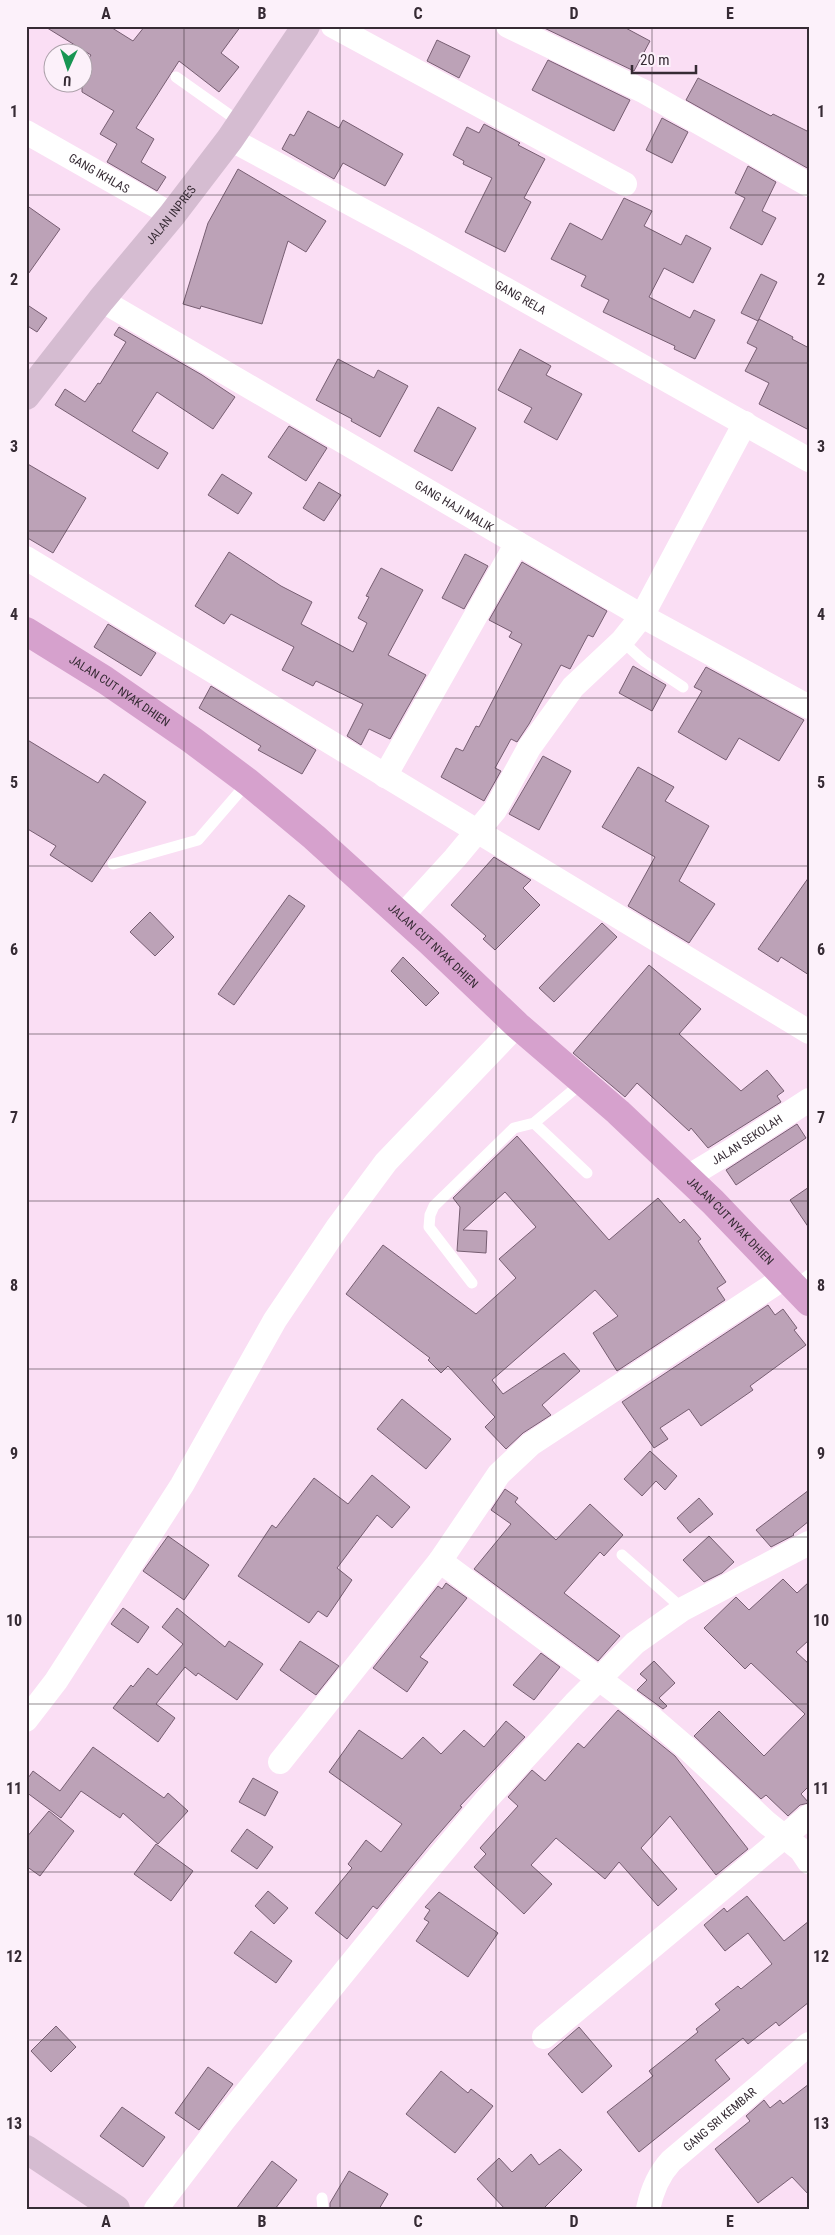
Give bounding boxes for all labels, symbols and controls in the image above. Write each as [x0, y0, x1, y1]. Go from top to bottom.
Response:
text: A [101, 4, 111, 23]
text: B [258, 4, 267, 23]
text: C [413, 4, 423, 23]
text: D [569, 4, 579, 23]
text: E [726, 4, 734, 23]
north arrow [42, 42, 92, 92]
scale bar [632, 42, 696, 74]
text: 20 m [640, 51, 670, 69]
text: U [63, 73, 72, 89]
text: 1 [10, 102, 18, 121]
text: 1 [817, 102, 825, 121]
street label: GANG IKHLAS [66, 151, 132, 196]
street label: JALAN INPRES [143, 183, 199, 247]
text: 2 [10, 270, 18, 289]
text: 2 [817, 270, 825, 289]
street label: GANG RELA [492, 278, 549, 318]
text: 3 [10, 437, 18, 456]
text: 3 [817, 437, 825, 456]
street label: GANG HAJI MALIK [412, 478, 496, 535]
text: 4 [10, 605, 18, 624]
text: 4 [817, 605, 825, 624]
street label: JALAN CUT NYAK DHIEN [67, 652, 172, 729]
text: 5 [10, 773, 18, 792]
text: 5 [817, 773, 825, 792]
street label: JALAN CUT NYAK DHIEN [385, 901, 481, 991]
text: 6 [10, 940, 18, 959]
text: 6 [817, 940, 825, 959]
text: 7 [10, 1108, 18, 1127]
text: 7 [817, 1108, 825, 1127]
street label: JALAN SEKOLAH [709, 1112, 785, 1168]
street label: JALAN CUT NYAK DHIEN [684, 1174, 777, 1268]
text: 8 [10, 1276, 18, 1295]
text: 8 [817, 1276, 825, 1295]
text: 9 [10, 1444, 18, 1463]
text: 9 [817, 1444, 825, 1463]
text: 10 [6, 1611, 22, 1630]
text: 10 [813, 1611, 829, 1630]
text: 11 [6, 1779, 22, 1798]
text: 11 [813, 1779, 829, 1798]
text: 12 [6, 1947, 22, 1966]
text: 12 [813, 1947, 829, 1966]
street label: GANG SRI KEMBAR [681, 2084, 760, 2154]
text: 13 [6, 2114, 22, 2133]
text: 13 [813, 2114, 829, 2133]
text: A [101, 2212, 111, 2231]
text: B [258, 2212, 267, 2231]
text: C [413, 2212, 423, 2231]
text: D [569, 2212, 579, 2231]
text: E [726, 2212, 734, 2231]

